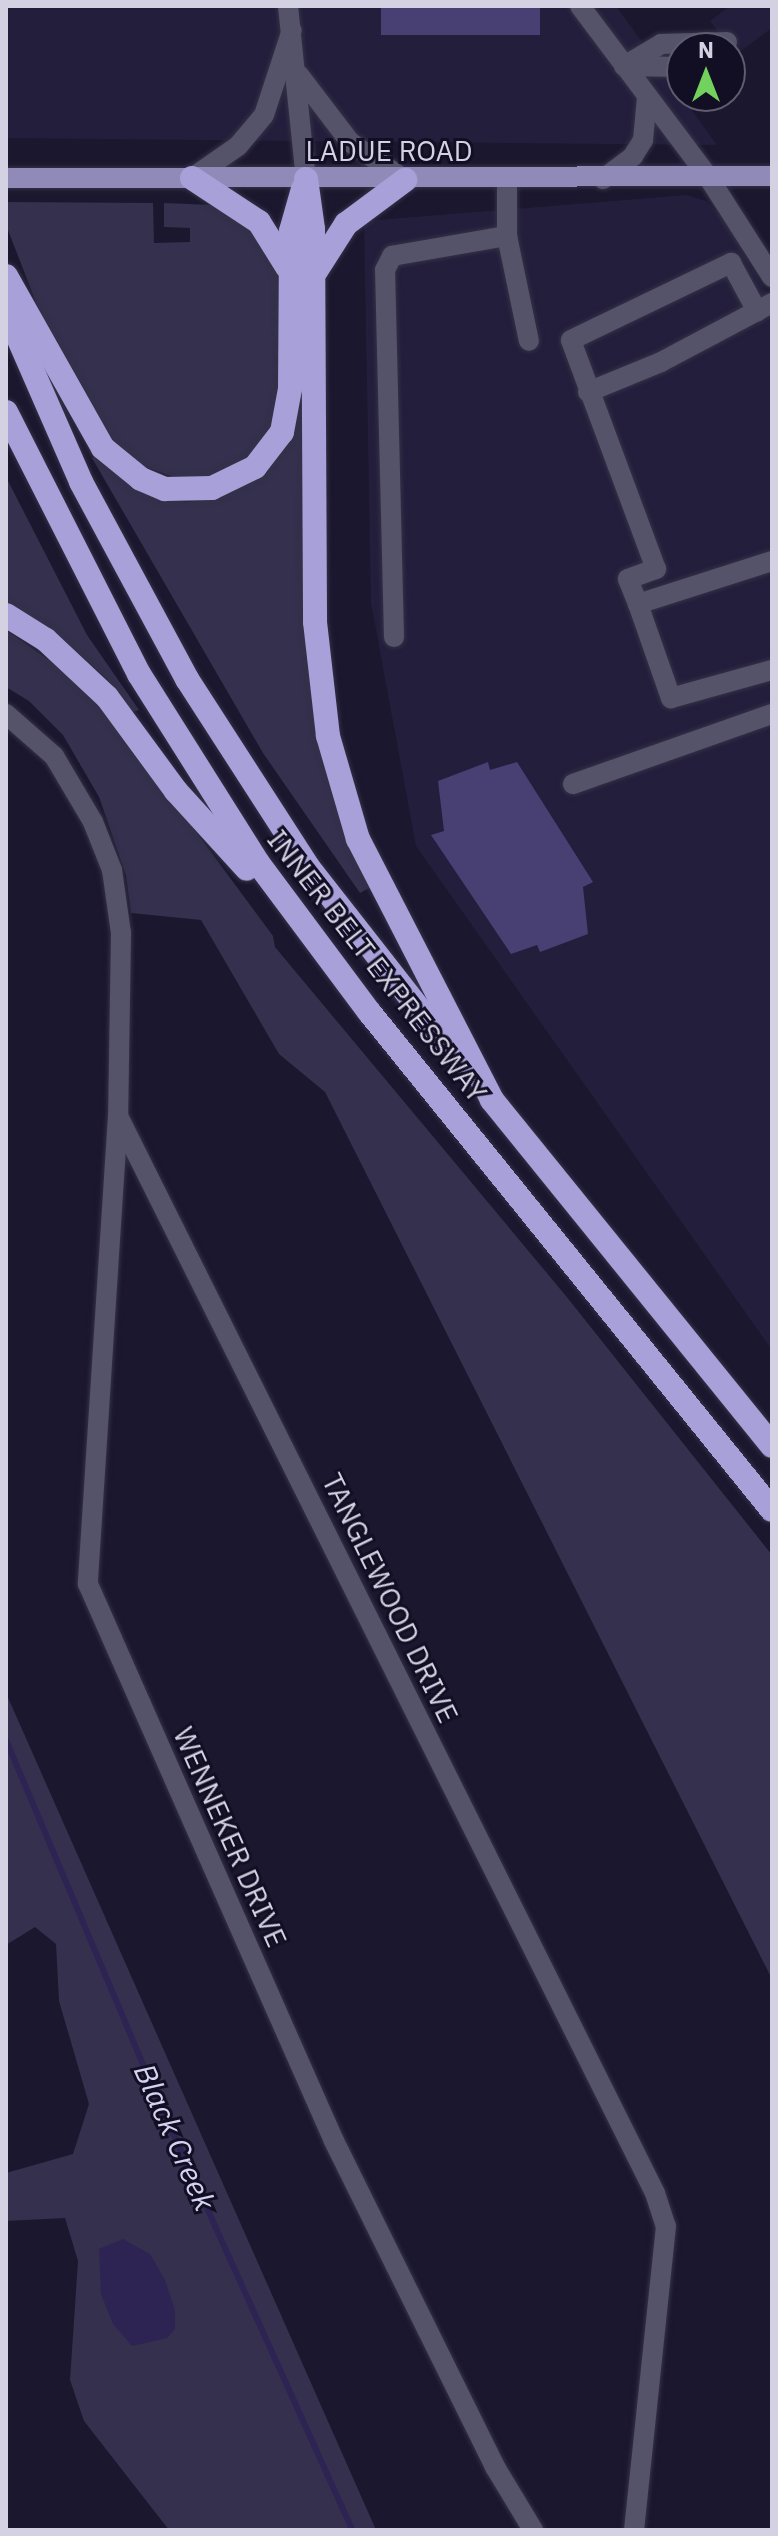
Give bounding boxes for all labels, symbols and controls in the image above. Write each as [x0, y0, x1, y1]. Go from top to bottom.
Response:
north arrow [666, 32, 746, 112]
text: N [698, 35, 714, 64]
street label: LADUE ROAD [306, 134, 472, 168]
street label: INNER BELT EXPRESSWAY [260, 823, 494, 1109]
street label: TANGLEWOOD DRIVE [315, 1468, 465, 1728]
street label: WENNEKER DRIVE [166, 1722, 294, 1952]
water label: Black Creek [127, 2058, 223, 2216]

